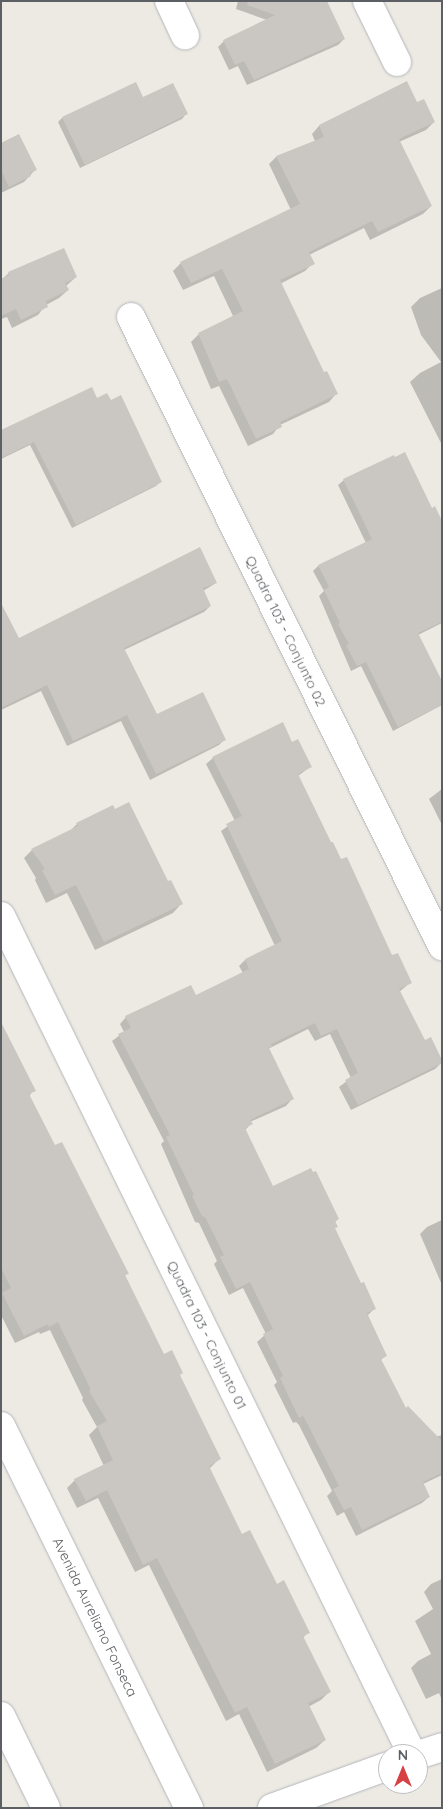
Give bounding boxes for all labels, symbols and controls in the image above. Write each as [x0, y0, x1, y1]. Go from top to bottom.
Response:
street label: Quadra 103 - Conjunto 02 [242, 553, 330, 709]
street label: Quadra 103 - Conjunto 01 [164, 1258, 250, 1412]
street label: Avenida Aureliano Fonseca [49, 1535, 141, 1699]
north arrow [378, 1744, 428, 1794]
text: N [398, 1746, 408, 1764]

